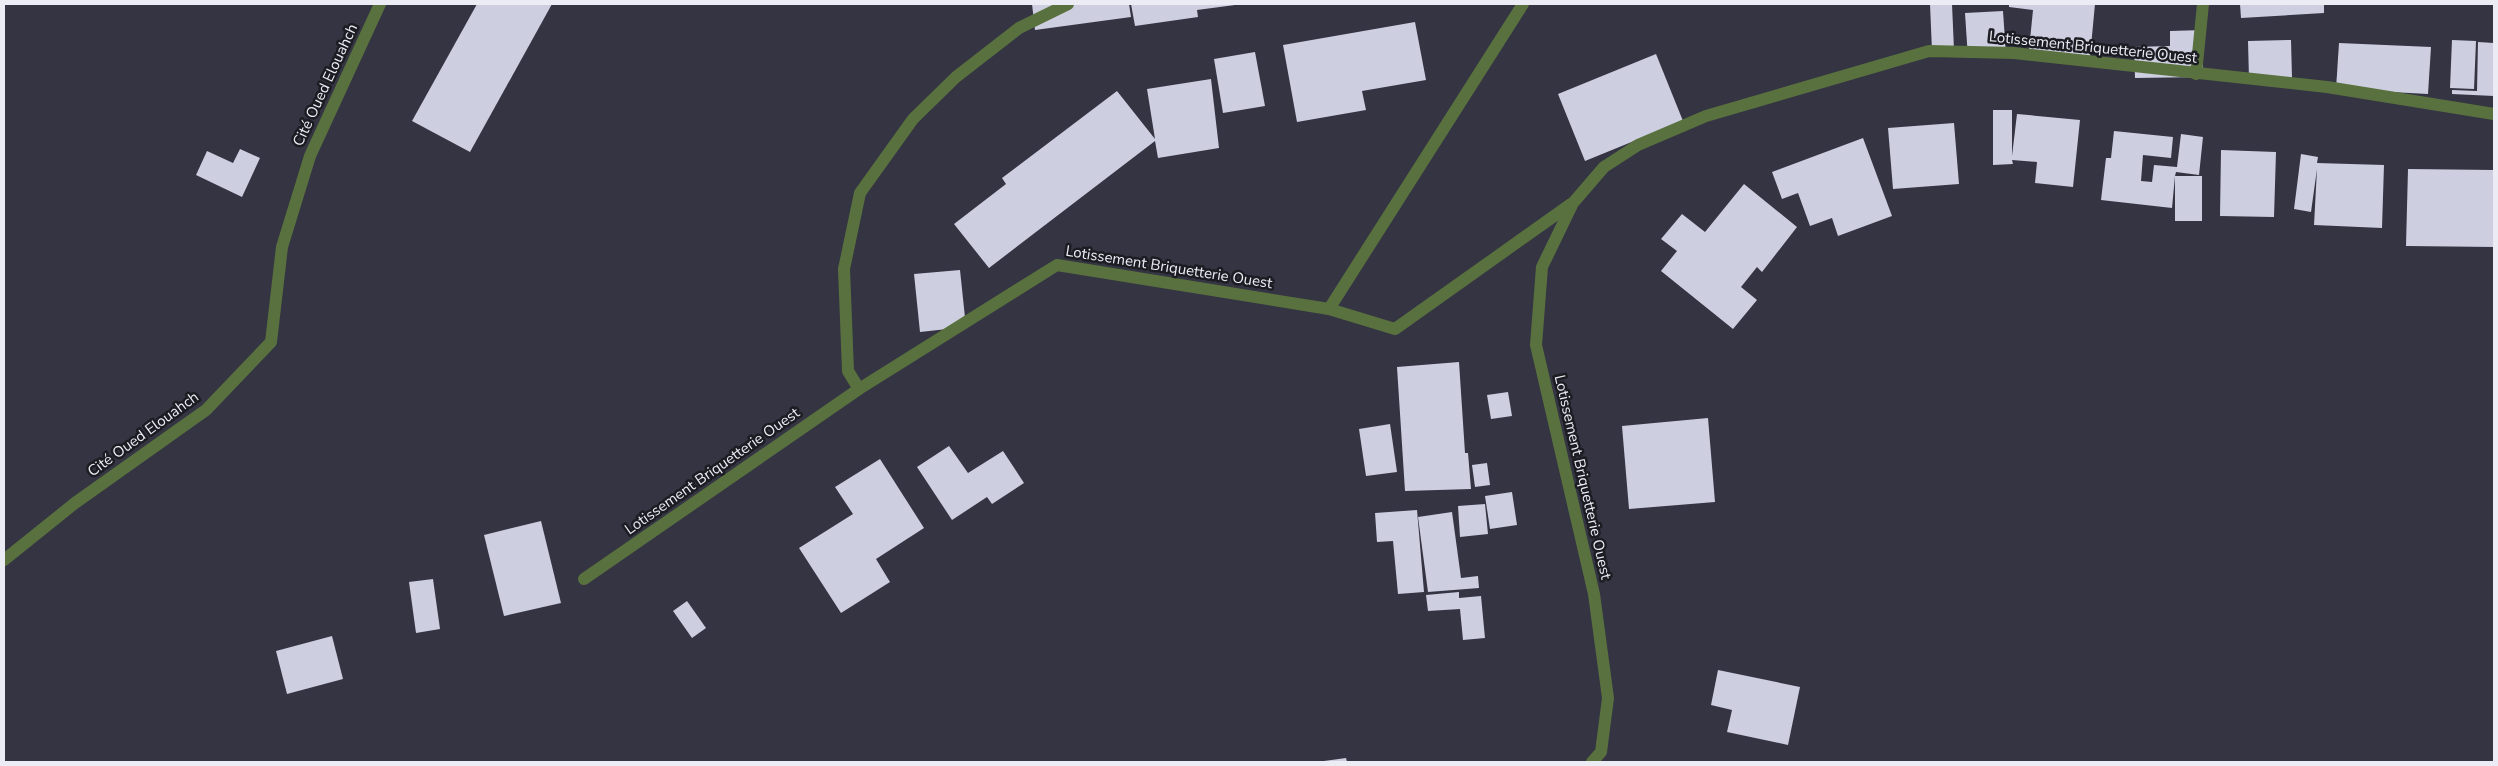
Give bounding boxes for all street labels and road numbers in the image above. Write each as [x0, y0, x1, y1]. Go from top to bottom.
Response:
street label: Cité Oued Elouahch [288, 21, 362, 149]
street label: Lotissement Briquetterie Ouest [1988, 26, 2199, 68]
street label: Lotissement Briquetterie Ouest [1064, 241, 1275, 293]
street label: Lotissement Briquetterie Ouest [1550, 373, 1616, 582]
street label: Cité Oued Elouahch [83, 387, 203, 481]
street label: Lotissement Briquetterie Ouest [621, 402, 804, 539]

